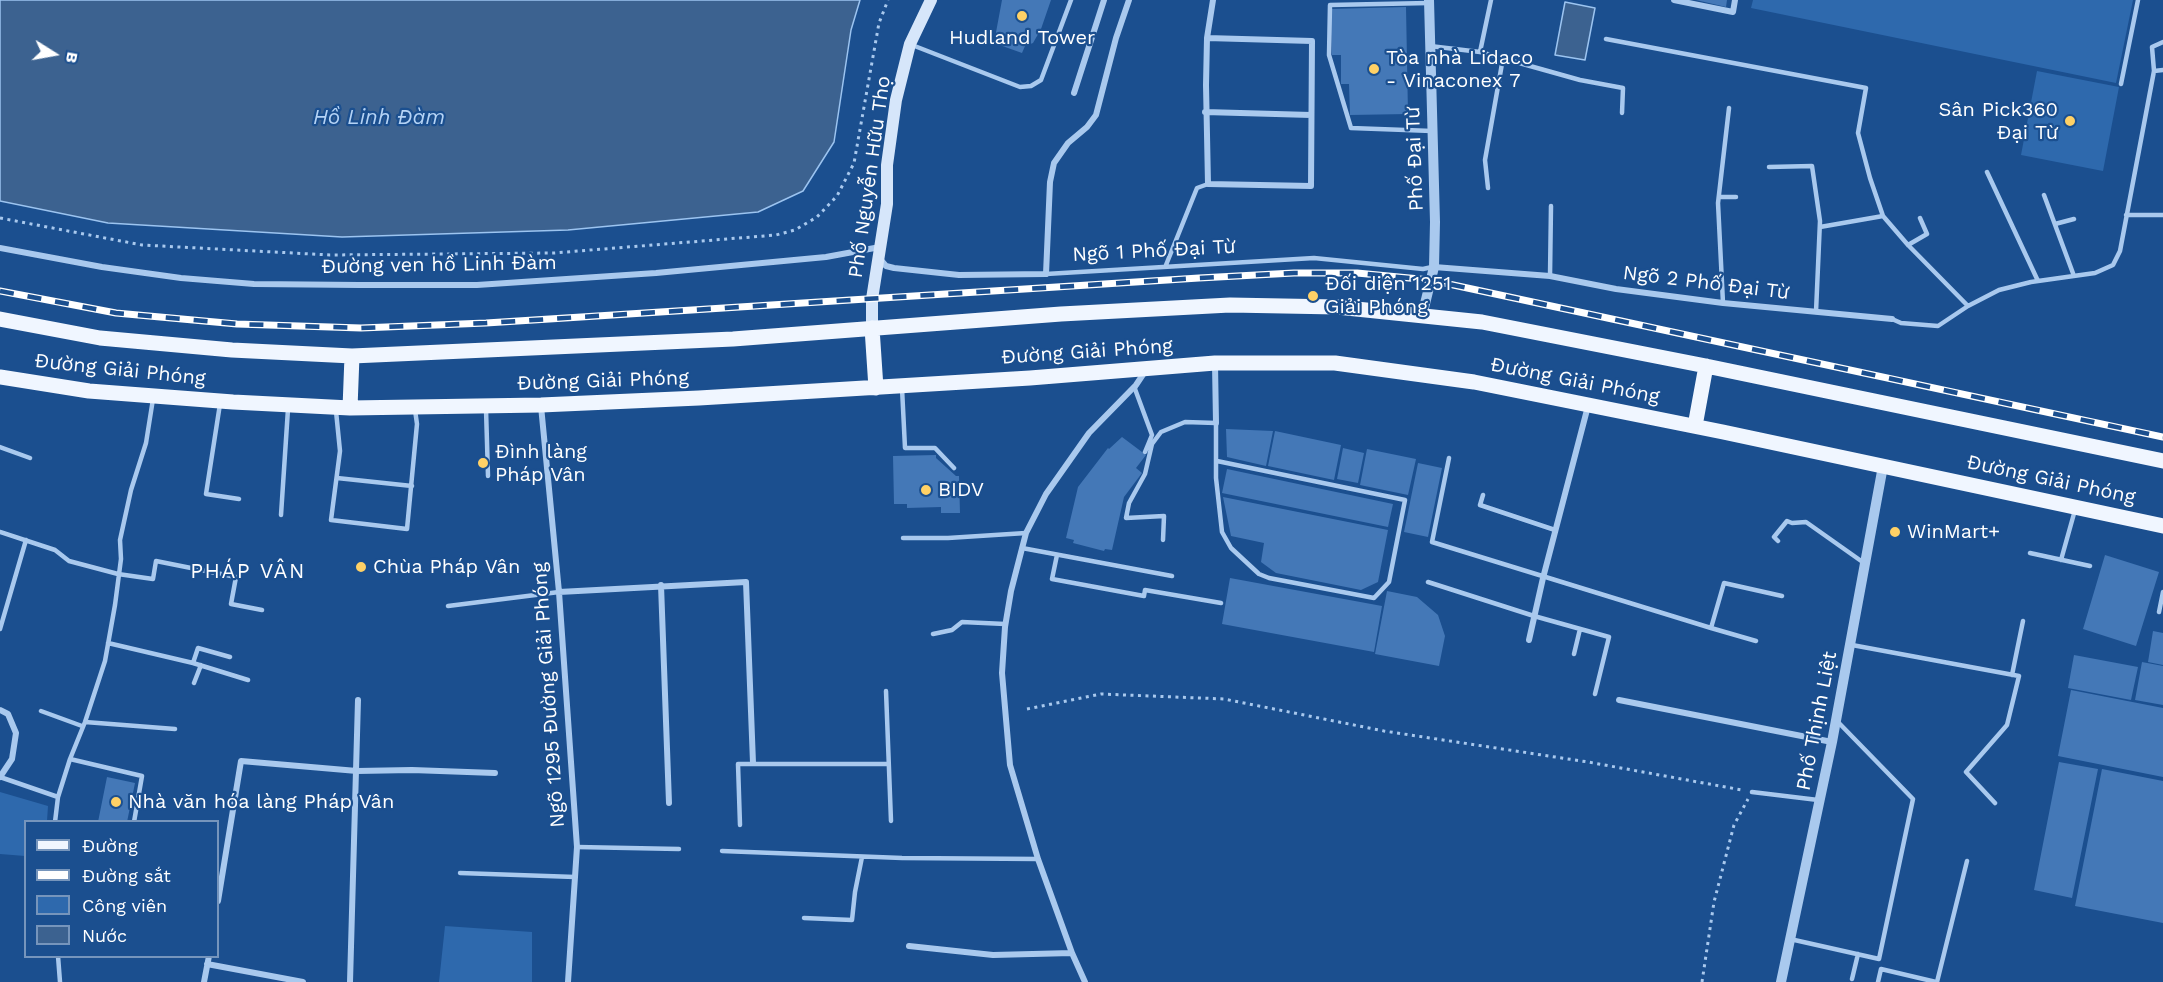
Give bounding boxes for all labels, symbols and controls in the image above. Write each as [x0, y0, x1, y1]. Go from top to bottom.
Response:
marker: Hudland Tower [1015, 9, 1029, 23]
north arrow [24, 24, 84, 84]
place label: Hudland Tower [949, 26, 1095, 50]
place label: Tòa nhà Lidaco - Vinaconex 7 [1386, 46, 1533, 93]
text: B [62, 50, 83, 65]
marker: Tòa nhà Lidaco - Vinaconex 7 [1367, 62, 1381, 76]
street label: Phố Nguyễn Hữu Thọ [844, 74, 896, 280]
place label: Sân Pick360 Đại Từ [1939, 98, 2058, 145]
water label: Hồ Linh Đàm [313, 105, 445, 131]
street label: Phố Đại Từ [1401, 106, 1429, 212]
marker: Sân Pick360 Đại Từ [2063, 114, 2077, 128]
street label: Ngõ 1 Phố Đại Từ [1072, 235, 1236, 267]
street label: Đường ven hồ Linh Đàm [321, 251, 557, 279]
street label: Ngõ 2 Phố Đại Từ [1622, 261, 1790, 305]
place label: Đối diện 1251 Giải Phóng [1325, 272, 1451, 319]
marker: Đối diện 1251 Giải Phóng [1306, 289, 1320, 303]
street label: Đường Giải Phóng [1000, 334, 1174, 370]
street label: Đường Giải Phóng [33, 349, 207, 391]
street label: Đường Giải Phóng [1488, 353, 1662, 409]
street label: Đường Giải Phóng [517, 366, 689, 396]
place label: Đình làng Pháp Vân [495, 440, 587, 487]
street label: Đường Giải Phóng [1964, 450, 2138, 510]
marker: Đình làng Pháp Vân [476, 456, 490, 470]
place label: BIDV [938, 478, 984, 502]
marker: BIDV [919, 483, 933, 497]
place label: WinMart+ [1907, 520, 2000, 544]
marker: WinMart+ [1888, 525, 1902, 539]
place label: Chùa Pháp Vân [373, 555, 520, 579]
district label: PHÁP VÂN [190, 559, 306, 585]
marker: Chùa Pháp Vân [354, 560, 368, 574]
street label: Ngõ 1295 Đường Giải Phóng [528, 562, 570, 828]
street label: Phố Thịnh Liệt [1792, 649, 1842, 793]
place label: Nhà văn hóa làng Pháp Vân [128, 790, 394, 814]
marker: Nhà văn hóa làng Pháp Vân [109, 795, 123, 809]
legend [24, 820, 219, 958]
text: Đường [82, 835, 138, 856]
text: Đường sắt [82, 865, 171, 886]
text: Công viên [82, 895, 167, 916]
text: Nước [82, 925, 127, 946]

